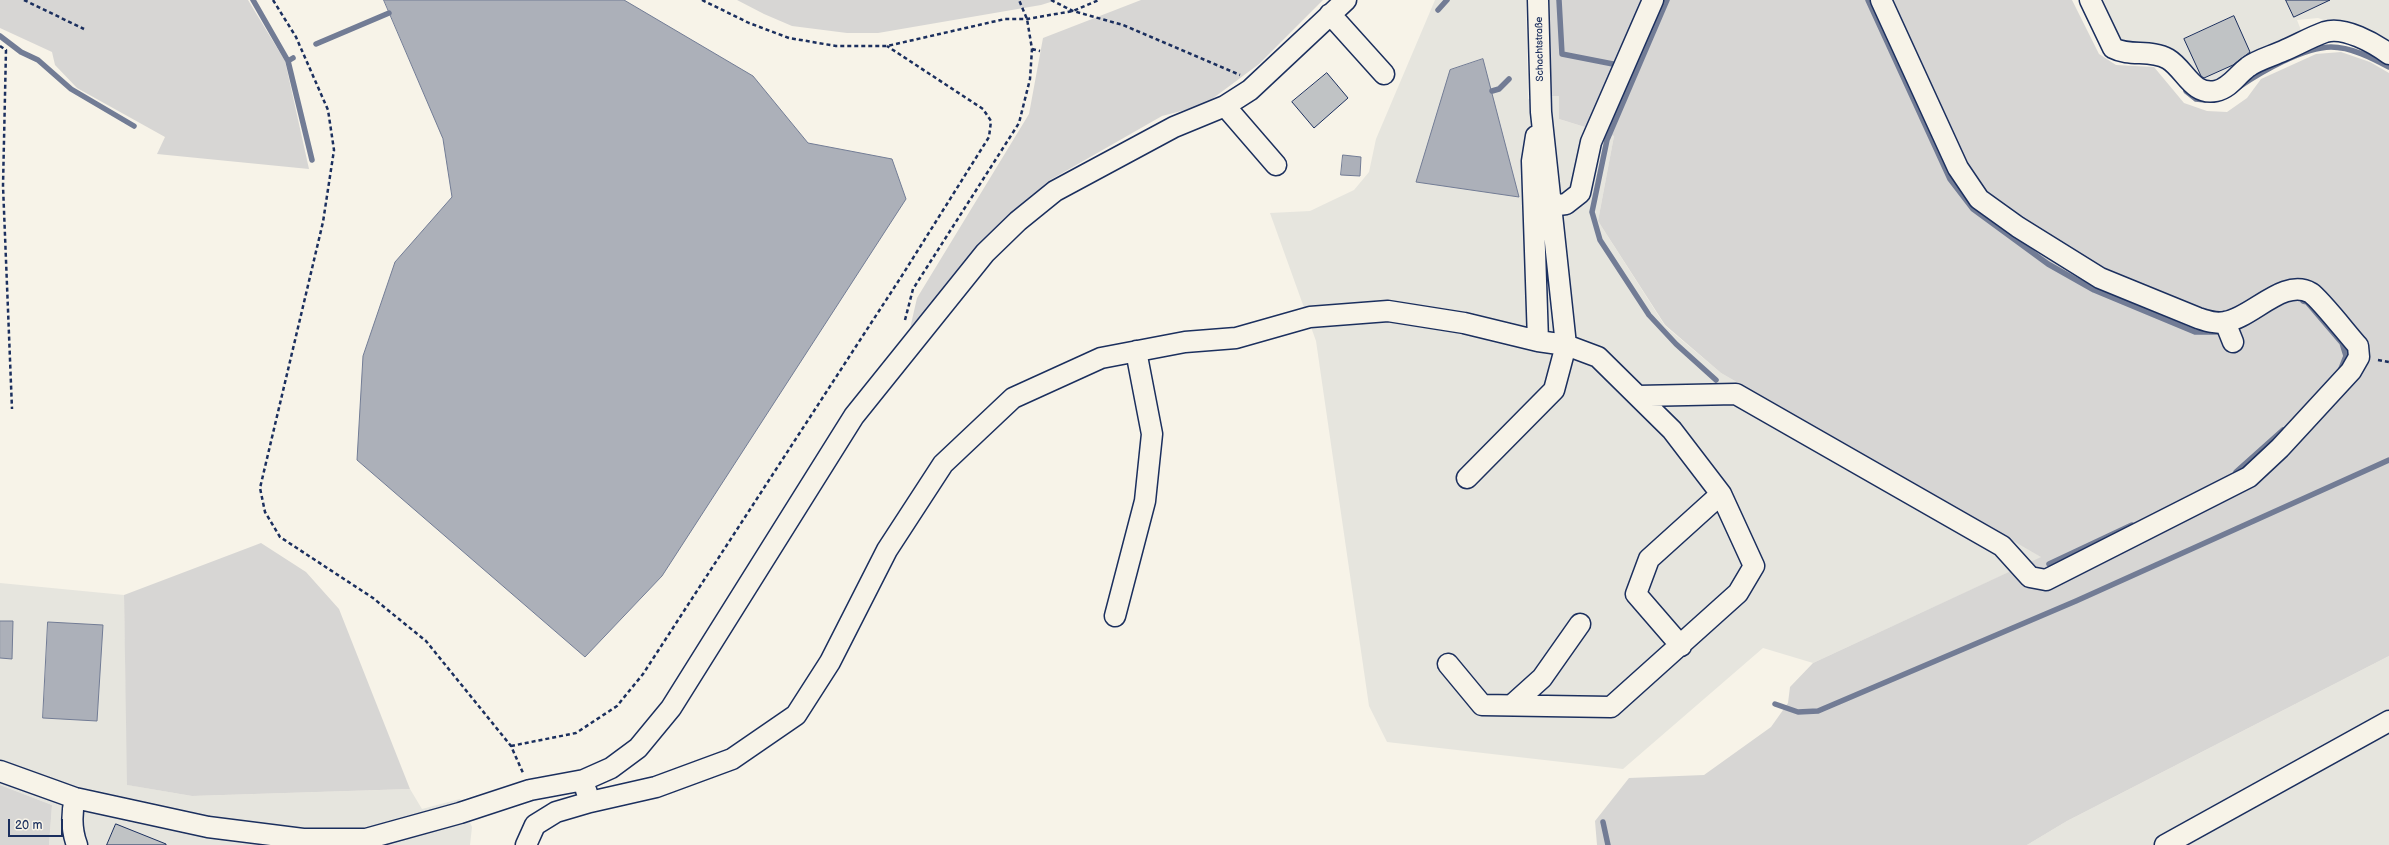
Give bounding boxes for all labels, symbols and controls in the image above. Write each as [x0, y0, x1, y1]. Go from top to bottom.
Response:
street label: Schachtstraße [1533, 16, 1547, 82]
scale bar [10, 811, 65, 837]
text: 20 m [15, 818, 42, 833]

